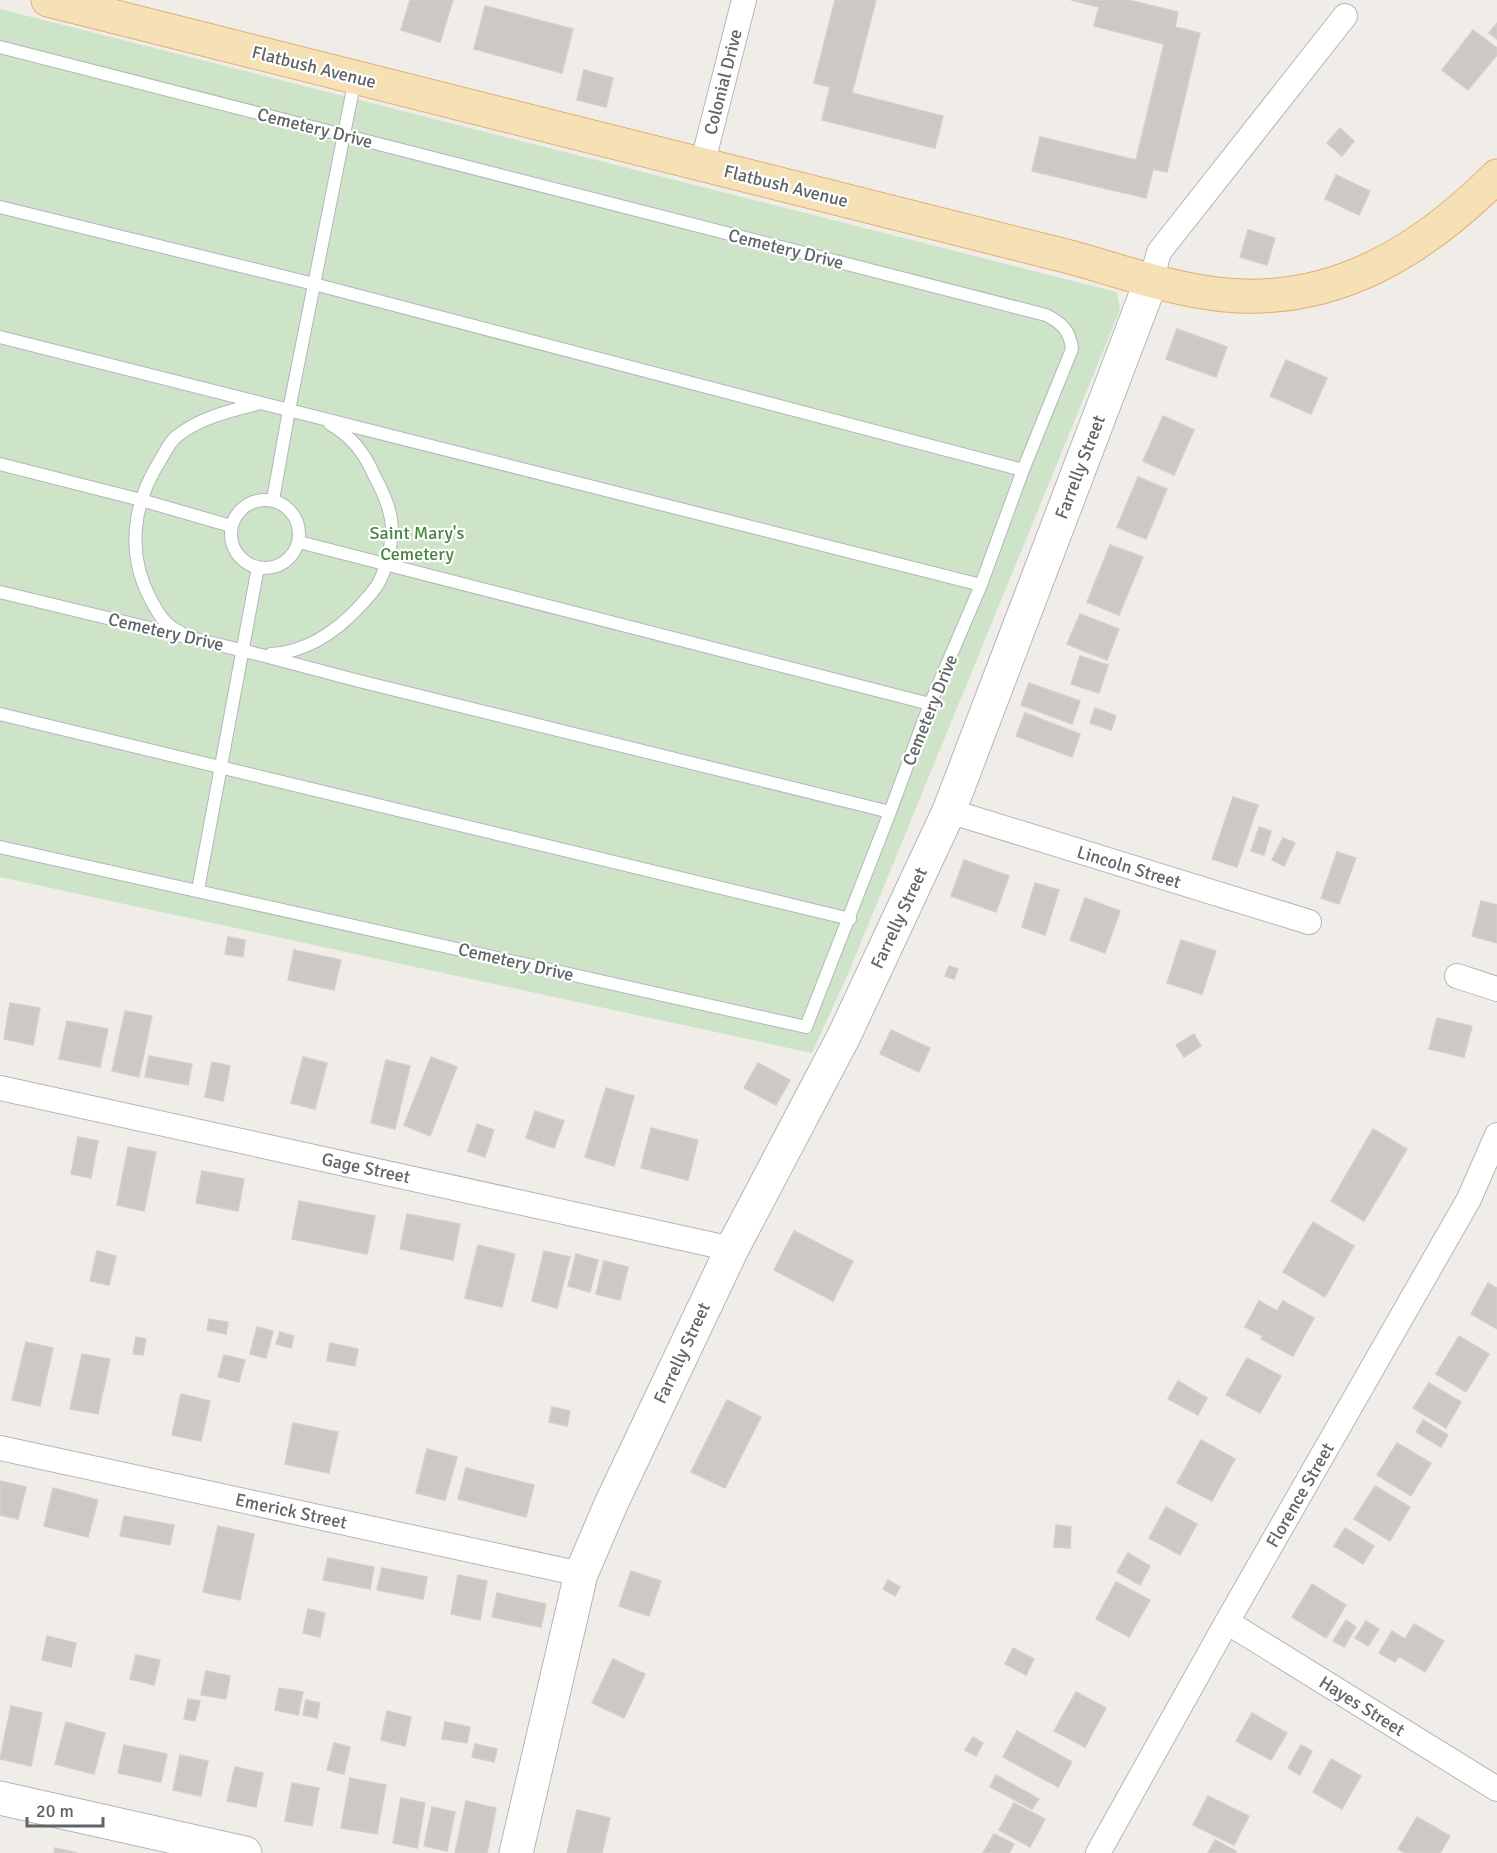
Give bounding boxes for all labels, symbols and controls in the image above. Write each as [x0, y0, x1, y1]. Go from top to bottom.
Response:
street label: Colonial Drive [699, 27, 747, 137]
street label: Flatbush Avenue [250, 41, 378, 93]
street label: Cemetery Drive [255, 103, 375, 153]
street label: Flatbush Avenue [722, 160, 850, 212]
street label: Cemetery Drive [726, 224, 846, 274]
street label: Farrelly Street [1050, 412, 1110, 522]
park label: Saint Mary's Cemetery [370, 522, 465, 565]
street label: Cemetery Drive [106, 608, 226, 656]
street label: Cemetery Drive [898, 651, 962, 769]
street label: Lincoln Street [1074, 841, 1184, 893]
street label: Farrelly Street [866, 864, 932, 972]
street label: Cemetery Drive [456, 938, 576, 986]
street label: Gage Street [320, 1148, 412, 1188]
street label: Farrelly Street [649, 1299, 715, 1407]
street label: Florence Street [1261, 1439, 1339, 1551]
street label: Emerick Street [233, 1488, 349, 1534]
street label: Hayes Street [1315, 1671, 1409, 1741]
scale bar [27, 1790, 104, 1828]
text: 20 m [36, 1800, 74, 1822]

